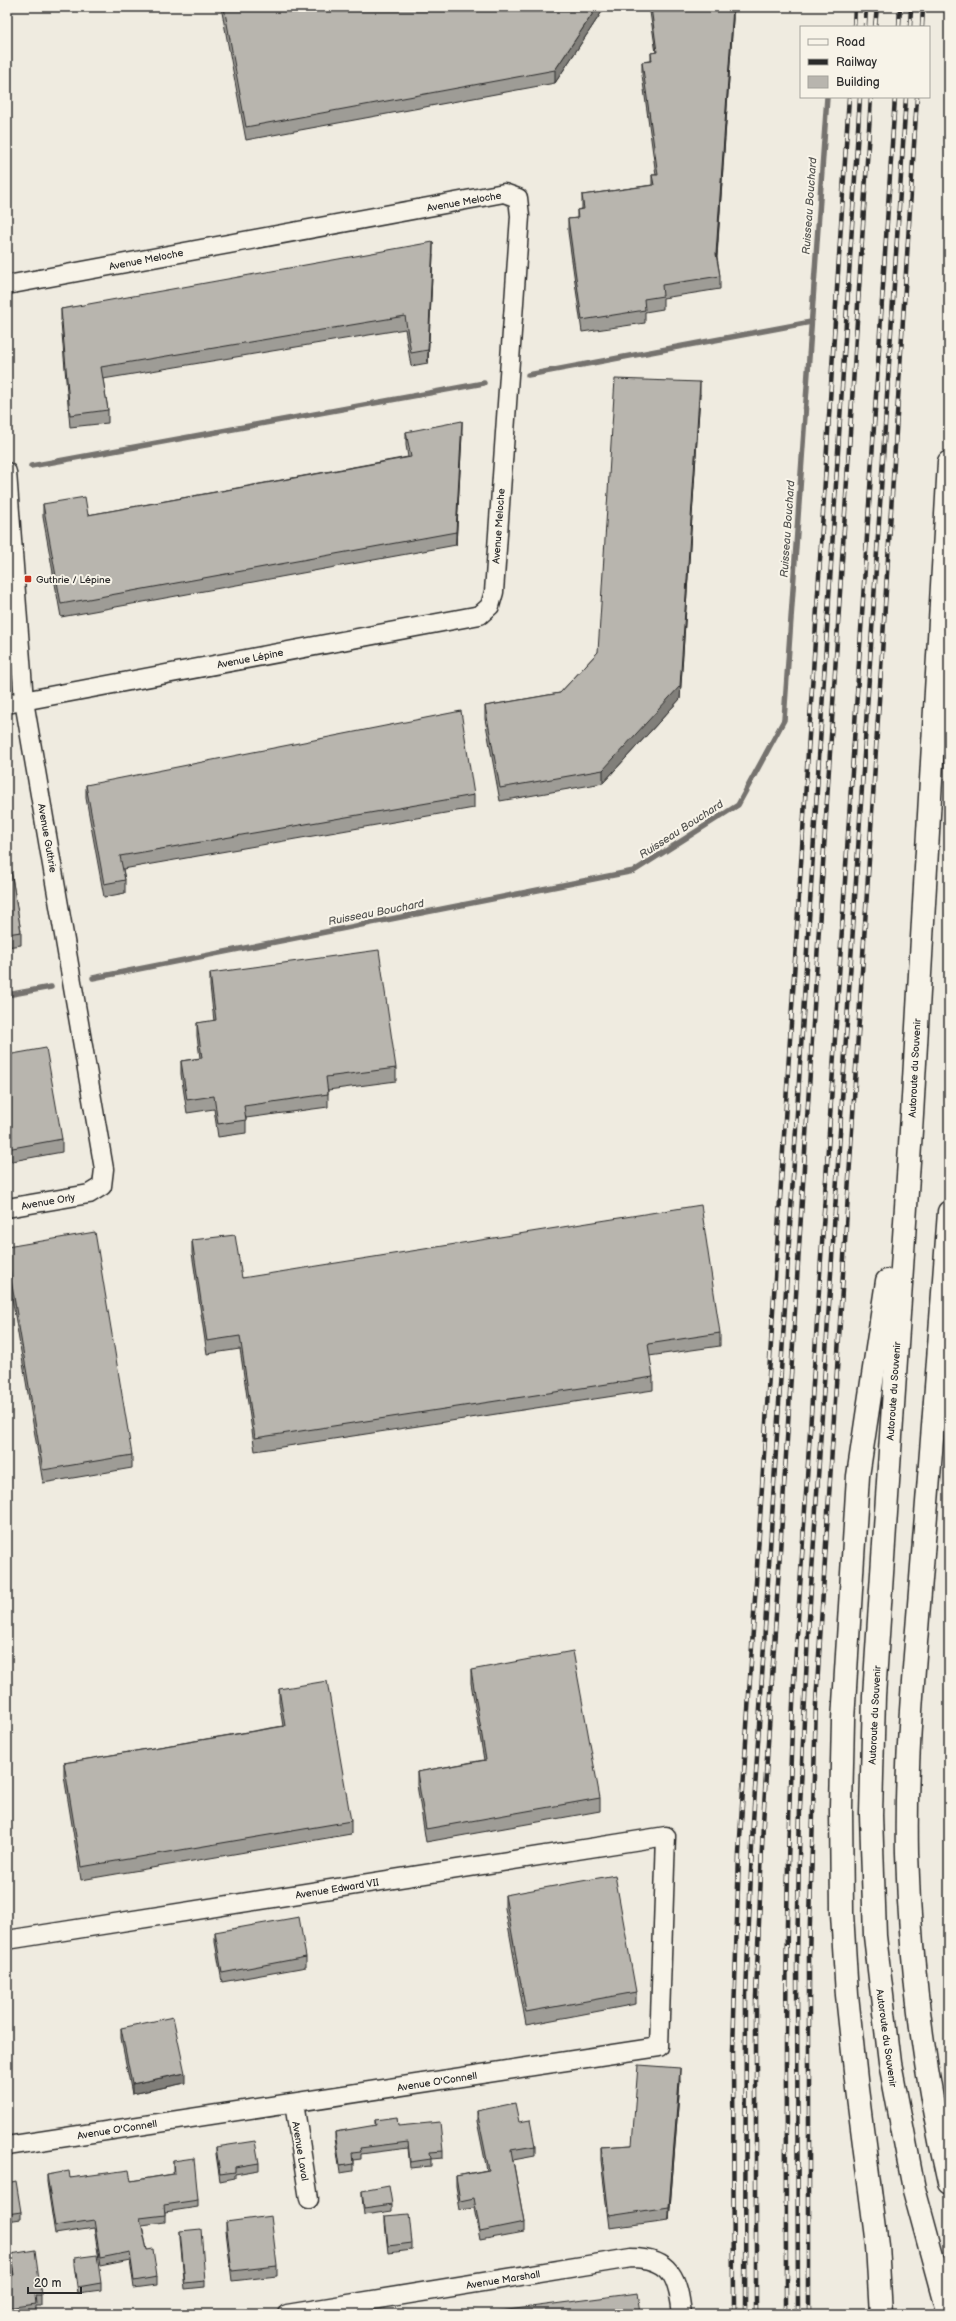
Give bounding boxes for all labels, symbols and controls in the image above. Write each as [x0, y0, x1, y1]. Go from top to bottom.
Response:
legend [800, 26, 930, 98]
text: Road [836, 35, 865, 50]
text: Railway [836, 55, 878, 70]
text: Building [836, 75, 880, 90]
water label: Ruisseau Bouchard [800, 156, 819, 255]
street label: Avenue Meloche [426, 190, 502, 214]
street label: Avenue Meloche [108, 247, 184, 273]
water label: Ruisseau Bouchard [778, 479, 797, 578]
street label: Avenue Meloche [490, 488, 508, 564]
marker: Guthrie / Lépine [23, 574, 33, 584]
place label: Guthrie / Lépine [36, 574, 111, 586]
street label: Avenue Lépine [216, 647, 284, 671]
water label: Ruisseau Bouchard [637, 797, 726, 861]
street label: Avenue Guthrie [35, 803, 59, 874]
water label: Ruisseau Bouchard [327, 897, 426, 928]
street label: Autoroute du Souvenir [906, 1018, 924, 1118]
street label: Avenue Orly [20, 1191, 76, 1213]
street label: Autoroute du Souvenir [885, 1341, 903, 1441]
street label: Autoroute du Souvenir [866, 1665, 884, 1765]
street label: Avenue Edward VII [295, 1876, 380, 1902]
street label: Autoroute du Souvenir [873, 1988, 899, 2088]
street label: Avenue O'Connell [396, 2070, 478, 2094]
street label: Avenue O'Connell [76, 2118, 158, 2142]
street label: Avenue Laval [289, 2121, 311, 2182]
street label: Avenue Marshall [465, 2268, 541, 2292]
scale bar [28, 2269, 81, 2295]
text: 20 m [34, 2276, 61, 2291]

